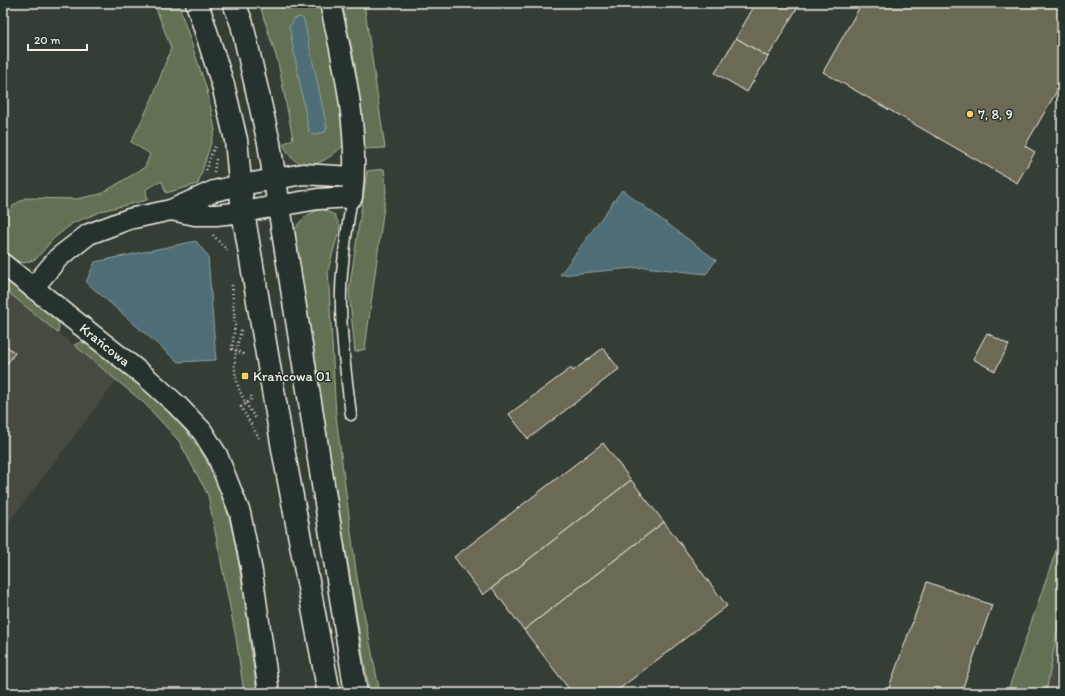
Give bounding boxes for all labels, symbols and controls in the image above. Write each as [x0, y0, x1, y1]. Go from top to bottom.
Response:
scale bar [28, 26, 87, 52]
text: 20 m [34, 33, 61, 47]
place label: 7, 8, 9 [978, 106, 1013, 123]
marker: 7, 8, 9 [965, 109, 975, 119]
street label: Krańcowa [76, 320, 134, 371]
place label: Krańcowa 01 [253, 368, 332, 385]
marker: Krańcowa 01 [240, 371, 250, 381]

